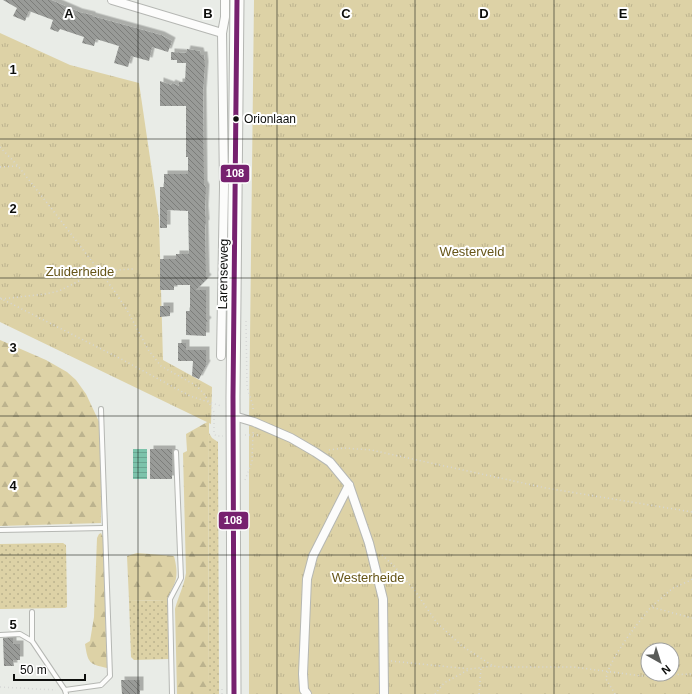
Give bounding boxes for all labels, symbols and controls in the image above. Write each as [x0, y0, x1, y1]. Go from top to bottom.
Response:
text: A [64, 6, 74, 21]
text: B [203, 6, 213, 21]
text: C [341, 6, 351, 21]
text: D [479, 6, 489, 21]
text: E [619, 6, 628, 21]
text: 1 [9, 62, 17, 77]
place label: Orionlaan [244, 112, 296, 126]
marker: Orionlaan [231, 114, 241, 124]
line badge: 108 [220, 164, 250, 183]
text: 108 [226, 167, 244, 179]
text: 2 [9, 201, 17, 216]
street label: Larenseweg [215, 238, 231, 310]
park label: Westerveld [440, 244, 504, 259]
park label: Zuiderheide [46, 264, 114, 279]
text: 3 [9, 340, 17, 355]
text: 4 [9, 478, 17, 493]
line badge: 108 [218, 511, 249, 530]
text: 108 [224, 514, 242, 526]
park label: Westerheide [332, 570, 404, 585]
text: 5 [9, 617, 17, 632]
north arrow [640, 642, 680, 682]
scale bar [14, 656, 85, 682]
text: 50 m [20, 663, 47, 677]
text: N [659, 663, 673, 677]

